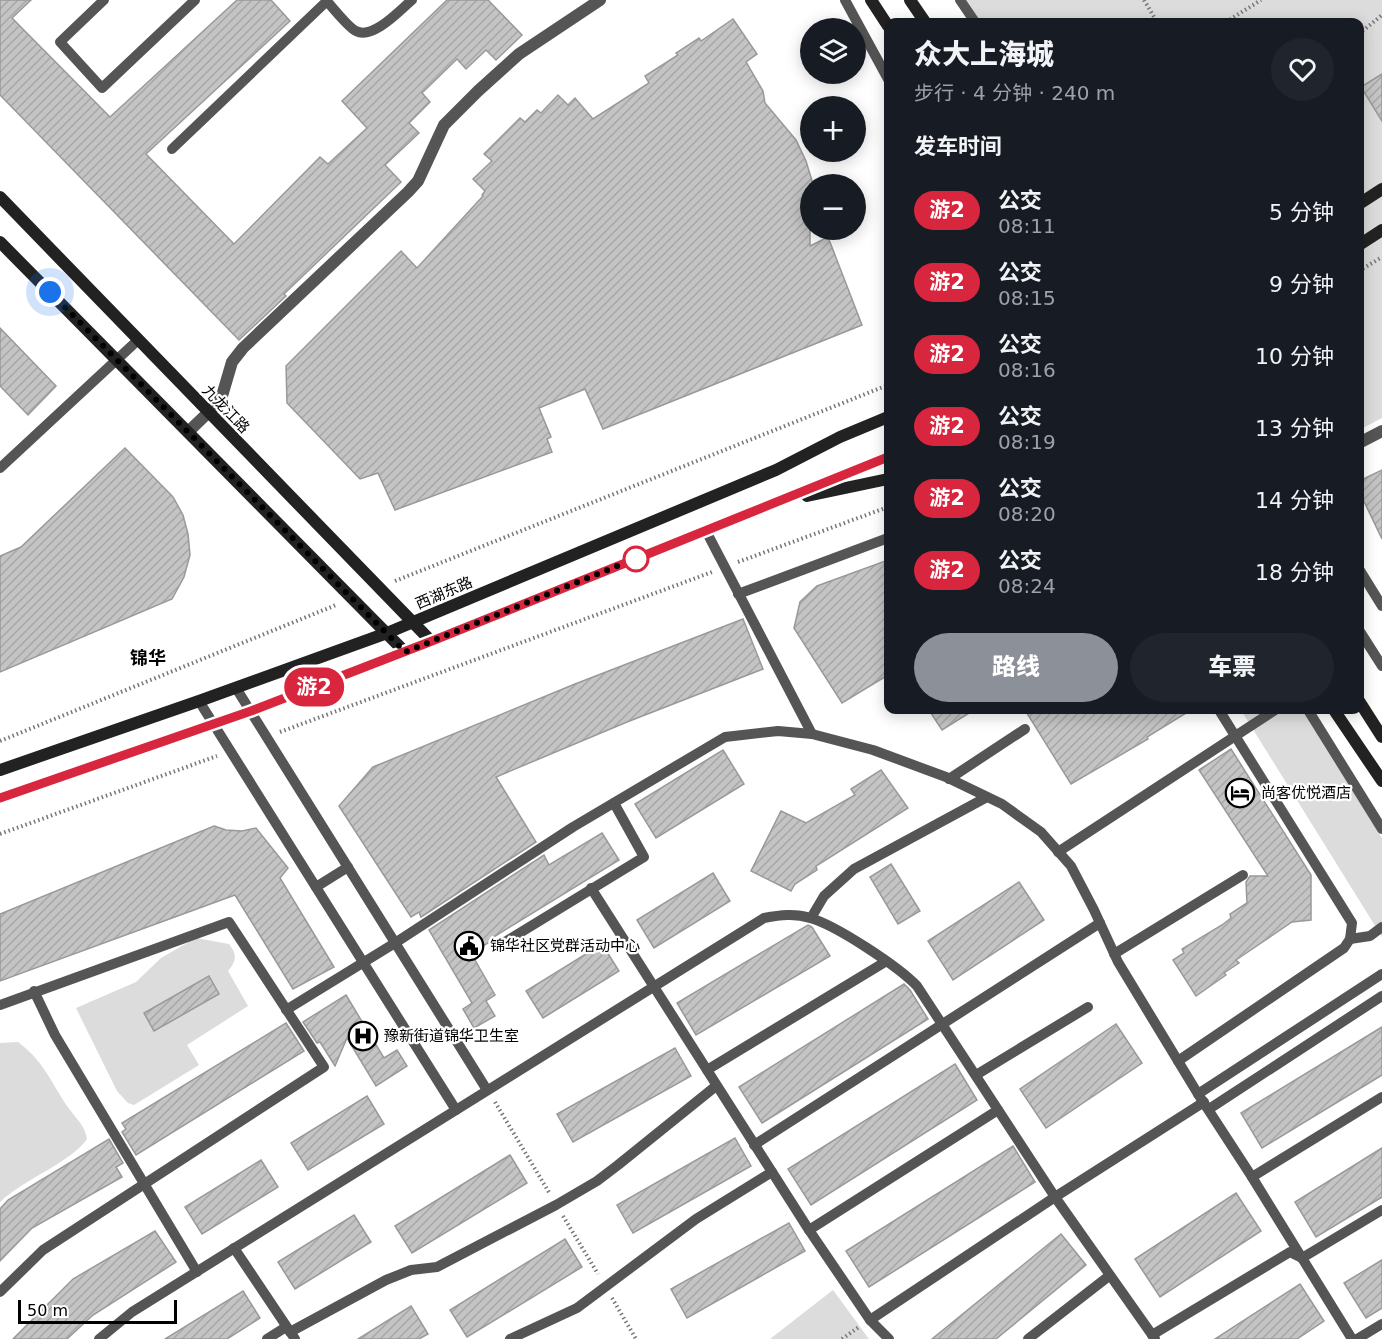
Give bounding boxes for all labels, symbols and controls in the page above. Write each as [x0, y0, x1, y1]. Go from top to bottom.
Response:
map controls [800, 18, 866, 240]
button: layers [800, 18, 866, 84]
text: 众大上海城 [914, 38, 1054, 71]
button: heart [1271, 38, 1334, 101]
text: 步行 · 4 分钟 · 240 m [914, 81, 1115, 105]
button: + [800, 96, 866, 162]
text: 发车时间 [914, 134, 1002, 159]
button: − [800, 174, 866, 240]
text: 公交 [998, 188, 1042, 213]
text: 游2 [929, 198, 965, 222]
text: 5 分钟 [1269, 200, 1334, 225]
text: 08:11 [998, 214, 1056, 238]
text: 公交 [998, 260, 1042, 285]
text: 游2 [929, 270, 965, 294]
text: 9 分钟 [1269, 272, 1334, 297]
your location [35, 277, 65, 307]
text: 08:15 [998, 286, 1056, 310]
text: 公交 [998, 332, 1042, 357]
text: 游2 [929, 342, 965, 366]
text: 10 分钟 [1255, 344, 1334, 369]
text: 08:16 [998, 358, 1056, 382]
street label: 九龙江路 [199, 381, 253, 437]
text: 公交 [998, 404, 1042, 429]
text: 游2 [929, 414, 965, 438]
text: 13 分钟 [1255, 416, 1334, 441]
text: 08:19 [998, 430, 1056, 454]
text: 公交 [998, 476, 1042, 501]
text: 游2 [929, 486, 965, 510]
text: 14 分钟 [1255, 488, 1334, 513]
text: 08:20 [998, 502, 1056, 526]
unlabelled marker [623, 546, 649, 572]
text: 公交 [998, 548, 1042, 573]
text: 游2 [929, 558, 965, 582]
text: 18 分钟 [1255, 560, 1334, 585]
street label: 西湖东路 [413, 573, 475, 613]
text: 08:24 [998, 574, 1056, 598]
button: 路线 [914, 633, 1118, 702]
button: 车票 [1130, 633, 1334, 702]
district label: 锦华 [130, 647, 166, 668]
line badge: 游2 [287, 668, 341, 706]
text: 游2 [296, 675, 332, 699]
hotel icon: 尚客优悦酒店 [1224, 777, 1256, 809]
place label: 尚客优悦酒店 [1261, 784, 1351, 802]
public building icon: 锦华社区党群活动中心 [453, 930, 485, 962]
place label: 锦华社区党群活动中心 [490, 937, 640, 955]
hospital icon: 豫新街道锦华卫生室 [347, 1020, 379, 1052]
place label: 豫新街道锦华卫生室 [384, 1027, 519, 1045]
scale bar [18, 1297, 177, 1324]
text: 50 m [27, 1301, 68, 1320]

